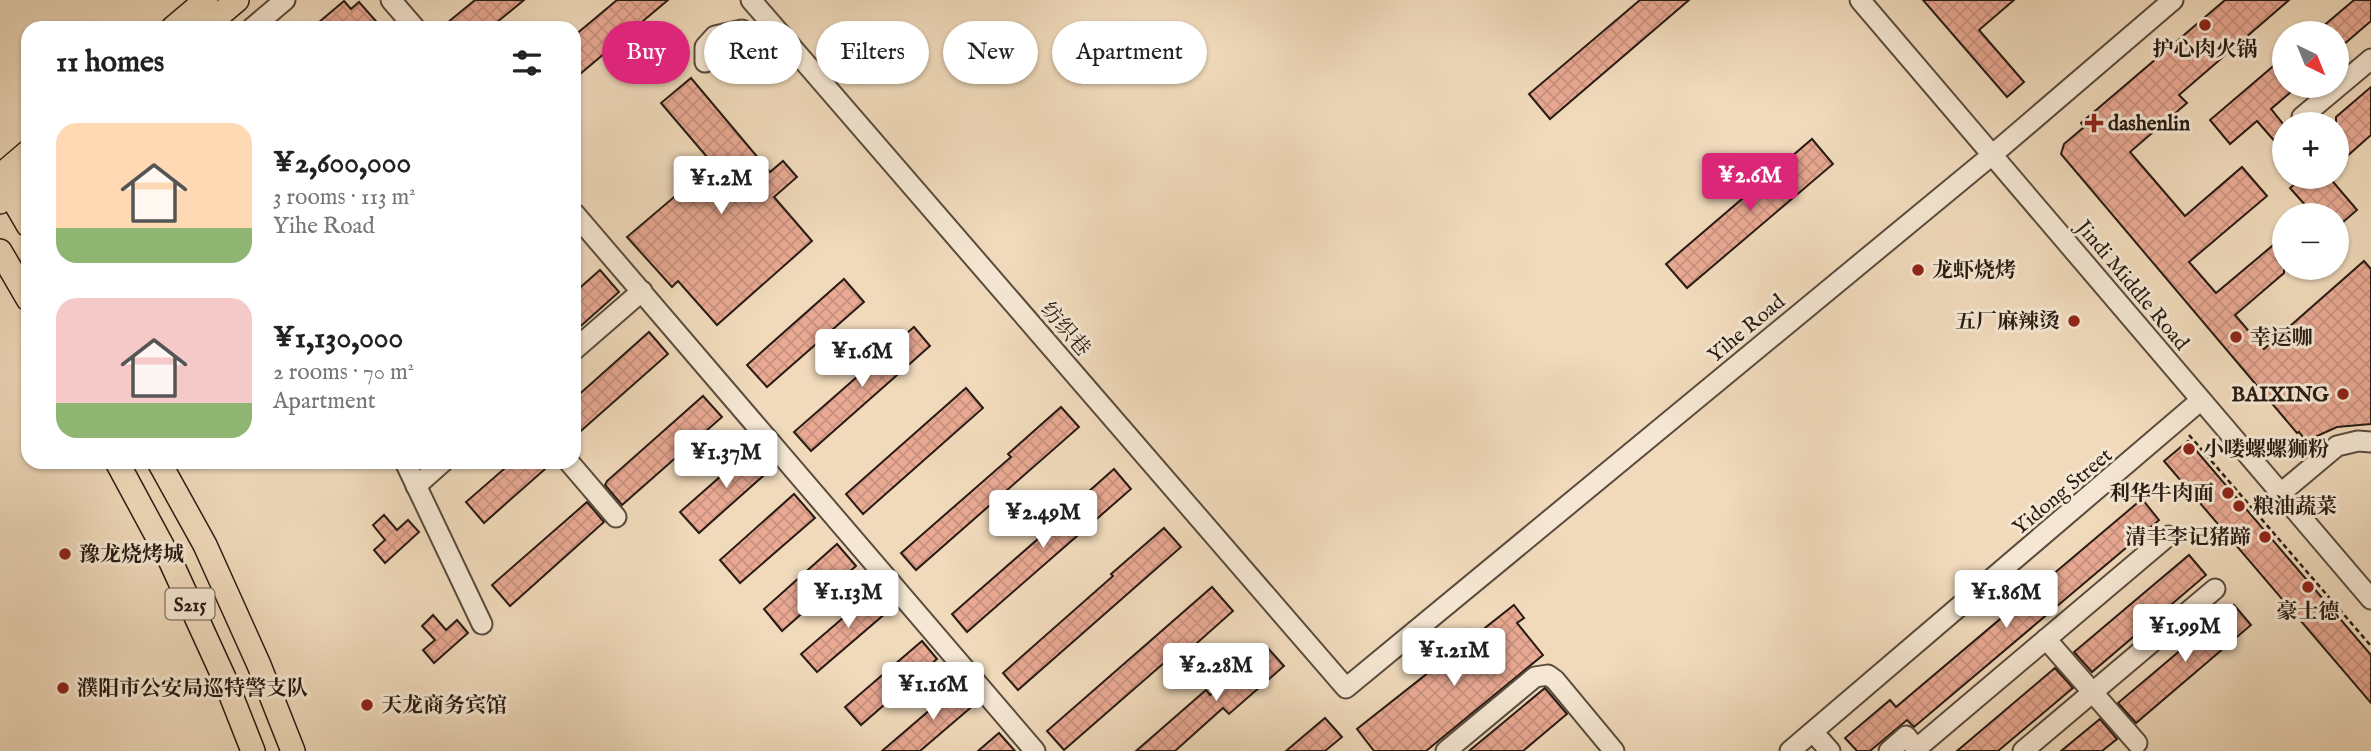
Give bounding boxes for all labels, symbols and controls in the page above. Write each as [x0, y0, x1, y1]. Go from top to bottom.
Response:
marker: 护心肉火锅 [2197, 17, 2213, 33]
chip: Buy [602, 21, 690, 84]
chip: Rent [704, 21, 802, 84]
chip: Filters [816, 21, 929, 84]
chip: New [943, 21, 1038, 84]
chip: Apartment [1052, 21, 1207, 84]
north arrow [2272, 21, 2348, 98]
map controls [2272, 21, 2349, 280]
place label: 护心肉火锅 [2153, 37, 2258, 64]
text: 11 homes [56, 44, 164, 82]
icon: filters [508, 44, 546, 82]
place label: dashenlin [2108, 111, 2190, 138]
button: + [2272, 112, 2349, 189]
marker: dashenlin [2086, 115, 2102, 131]
text: ¥2,600,000 [273, 145, 411, 183]
icon: home [112, 151, 196, 235]
pin: ¥2.6M [1701, 154, 1799, 213]
pin: ¥1.2M [672, 156, 770, 216]
text: ¥2.6M [1718, 161, 1782, 190]
text: ¥1.2M [690, 164, 752, 193]
text: 3 rooms · 113 m² [273, 183, 416, 212]
button: − [2272, 203, 2349, 280]
text: Yihe Road [273, 212, 375, 241]
street label: Jindi Middle Road [2068, 214, 2195, 357]
place label: 龙虾烧烤 [1932, 258, 2016, 285]
marker: 龙虾烧烤 [1910, 262, 1926, 278]
street label: Yihe Road [1703, 288, 1792, 369]
street label: 纺织巷 [1034, 297, 1096, 363]
place label: 五厂麻辣烫 [1955, 309, 2060, 336]
marker: 五厂麻辣烫 [2066, 313, 2082, 329]
text: ¥1,130,000 [273, 320, 403, 358]
place label: 幸运咖 [2250, 325, 2313, 352]
icon: home [112, 326, 196, 410]
marker: 幸运咖 [2228, 329, 2244, 345]
pin: ¥1.6M [813, 330, 911, 389]
text: ¥1.6M [831, 337, 893, 366]
text: 2 rooms · 70 m² [273, 358, 414, 387]
place label: BAIXING [2231, 382, 2329, 409]
marker: BAIXING [2335, 386, 2351, 402]
text: Apartment [273, 387, 376, 416]
pin: ¥1.37M [669, 430, 783, 490]
place label: 小喽螺螺狮粉 [2203, 437, 2329, 464]
text: ¥1.37M [690, 438, 762, 467]
marker: 小喽螺螺狮粉 [2181, 441, 2197, 457]
street label: Yidong Street [2008, 443, 2118, 542]
place label: 利华牛肉面 [2109, 481, 2214, 508]
marker: 利华牛肉面 [2220, 485, 2236, 501]
pin: ¥2.49M [986, 490, 1100, 550]
place label: 粮油蔬菜 [2253, 494, 2337, 521]
text: ¥2.49M [1005, 498, 1081, 527]
marker: 粮油蔬菜 [2231, 498, 2247, 514]
place label: 清丰李记猪蹄 [2125, 525, 2251, 552]
marker: 清丰李记猪蹄 [2257, 529, 2273, 545]
place label: 豫龙烧烤城 [79, 542, 184, 569]
marker: 豫龙烧烤城 [57, 546, 73, 562]
pin: ¥1.13M [791, 570, 905, 630]
pin: ¥1.86M [1949, 570, 2063, 630]
text: ¥1.13M [813, 578, 883, 607]
text: ¥1.86M [1971, 578, 2041, 607]
marker: 豪士德 [2300, 579, 2316, 595]
road number: S215 [166, 589, 214, 620]
place label: 豪士德 [2277, 599, 2340, 626]
pin: ¥1.99M [2128, 604, 2242, 664]
text: ¥1.99M [2149, 612, 2221, 641]
pin: ¥1.21M [1397, 628, 1511, 688]
text: ¥1.21M [1418, 636, 1490, 665]
pin: ¥2.28M [1159, 644, 1273, 703]
text: ¥2.28M [1179, 651, 1253, 680]
pin: ¥1.16M [876, 662, 990, 722]
text: ¥1.16M [898, 670, 968, 699]
place label: 濮阳市公安局巡特警支队 [77, 676, 308, 703]
marker: 濮阳市公安局巡特警支队 [55, 680, 71, 696]
place label: 天龙商务宾馆 [381, 693, 507, 720]
marker: 天龙商务宾馆 [359, 697, 375, 713]

